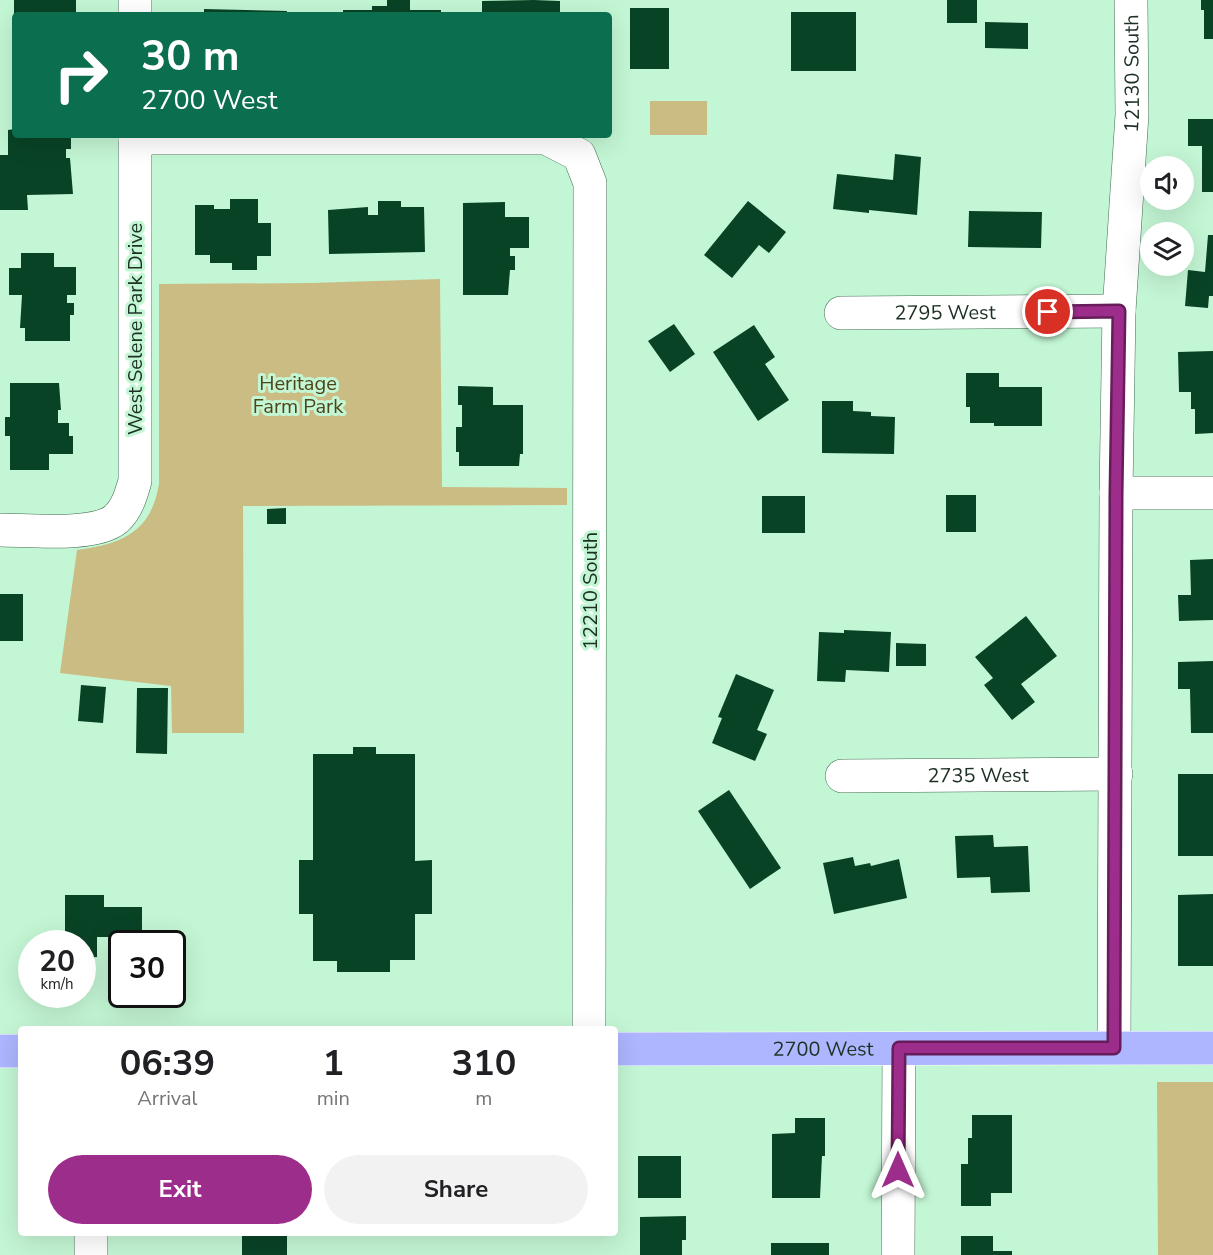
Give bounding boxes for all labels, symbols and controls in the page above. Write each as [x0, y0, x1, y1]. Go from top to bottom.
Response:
street label: 12130 South [1117, 14, 1146, 133]
text: 30 m [141, 28, 240, 85]
icon: right [42, 36, 120, 114]
text: 2700 West [141, 82, 278, 119]
map controls [1140, 156, 1194, 276]
button: sound [1140, 156, 1194, 210]
button: layers [1140, 222, 1194, 276]
street label: West Selene Park Drive [122, 223, 149, 435]
pin [1022, 286, 1073, 337]
icon: arrive [1031, 295, 1064, 328]
street label: 2795 West [894, 298, 997, 326]
park label: Heritage Farm Park [253, 370, 344, 420]
street label: 12210 South [577, 532, 604, 650]
street label: 2735 West [927, 761, 1030, 789]
speed limit sign: 30 [108, 930, 186, 1008]
text: 20 [39, 941, 75, 982]
text: km/h [40, 974, 74, 994]
street label: 2700 West [772, 1035, 875, 1062]
text: 06:39 [120, 1039, 215, 1088]
text: 1 [322, 1039, 344, 1088]
text: 310 [451, 1039, 516, 1088]
text: Arrival [137, 1085, 197, 1112]
text: min [317, 1085, 350, 1112]
text: m [475, 1085, 492, 1112]
position arrow [866, 1138, 930, 1202]
button: Exit [48, 1155, 312, 1224]
button: Share [324, 1155, 588, 1224]

